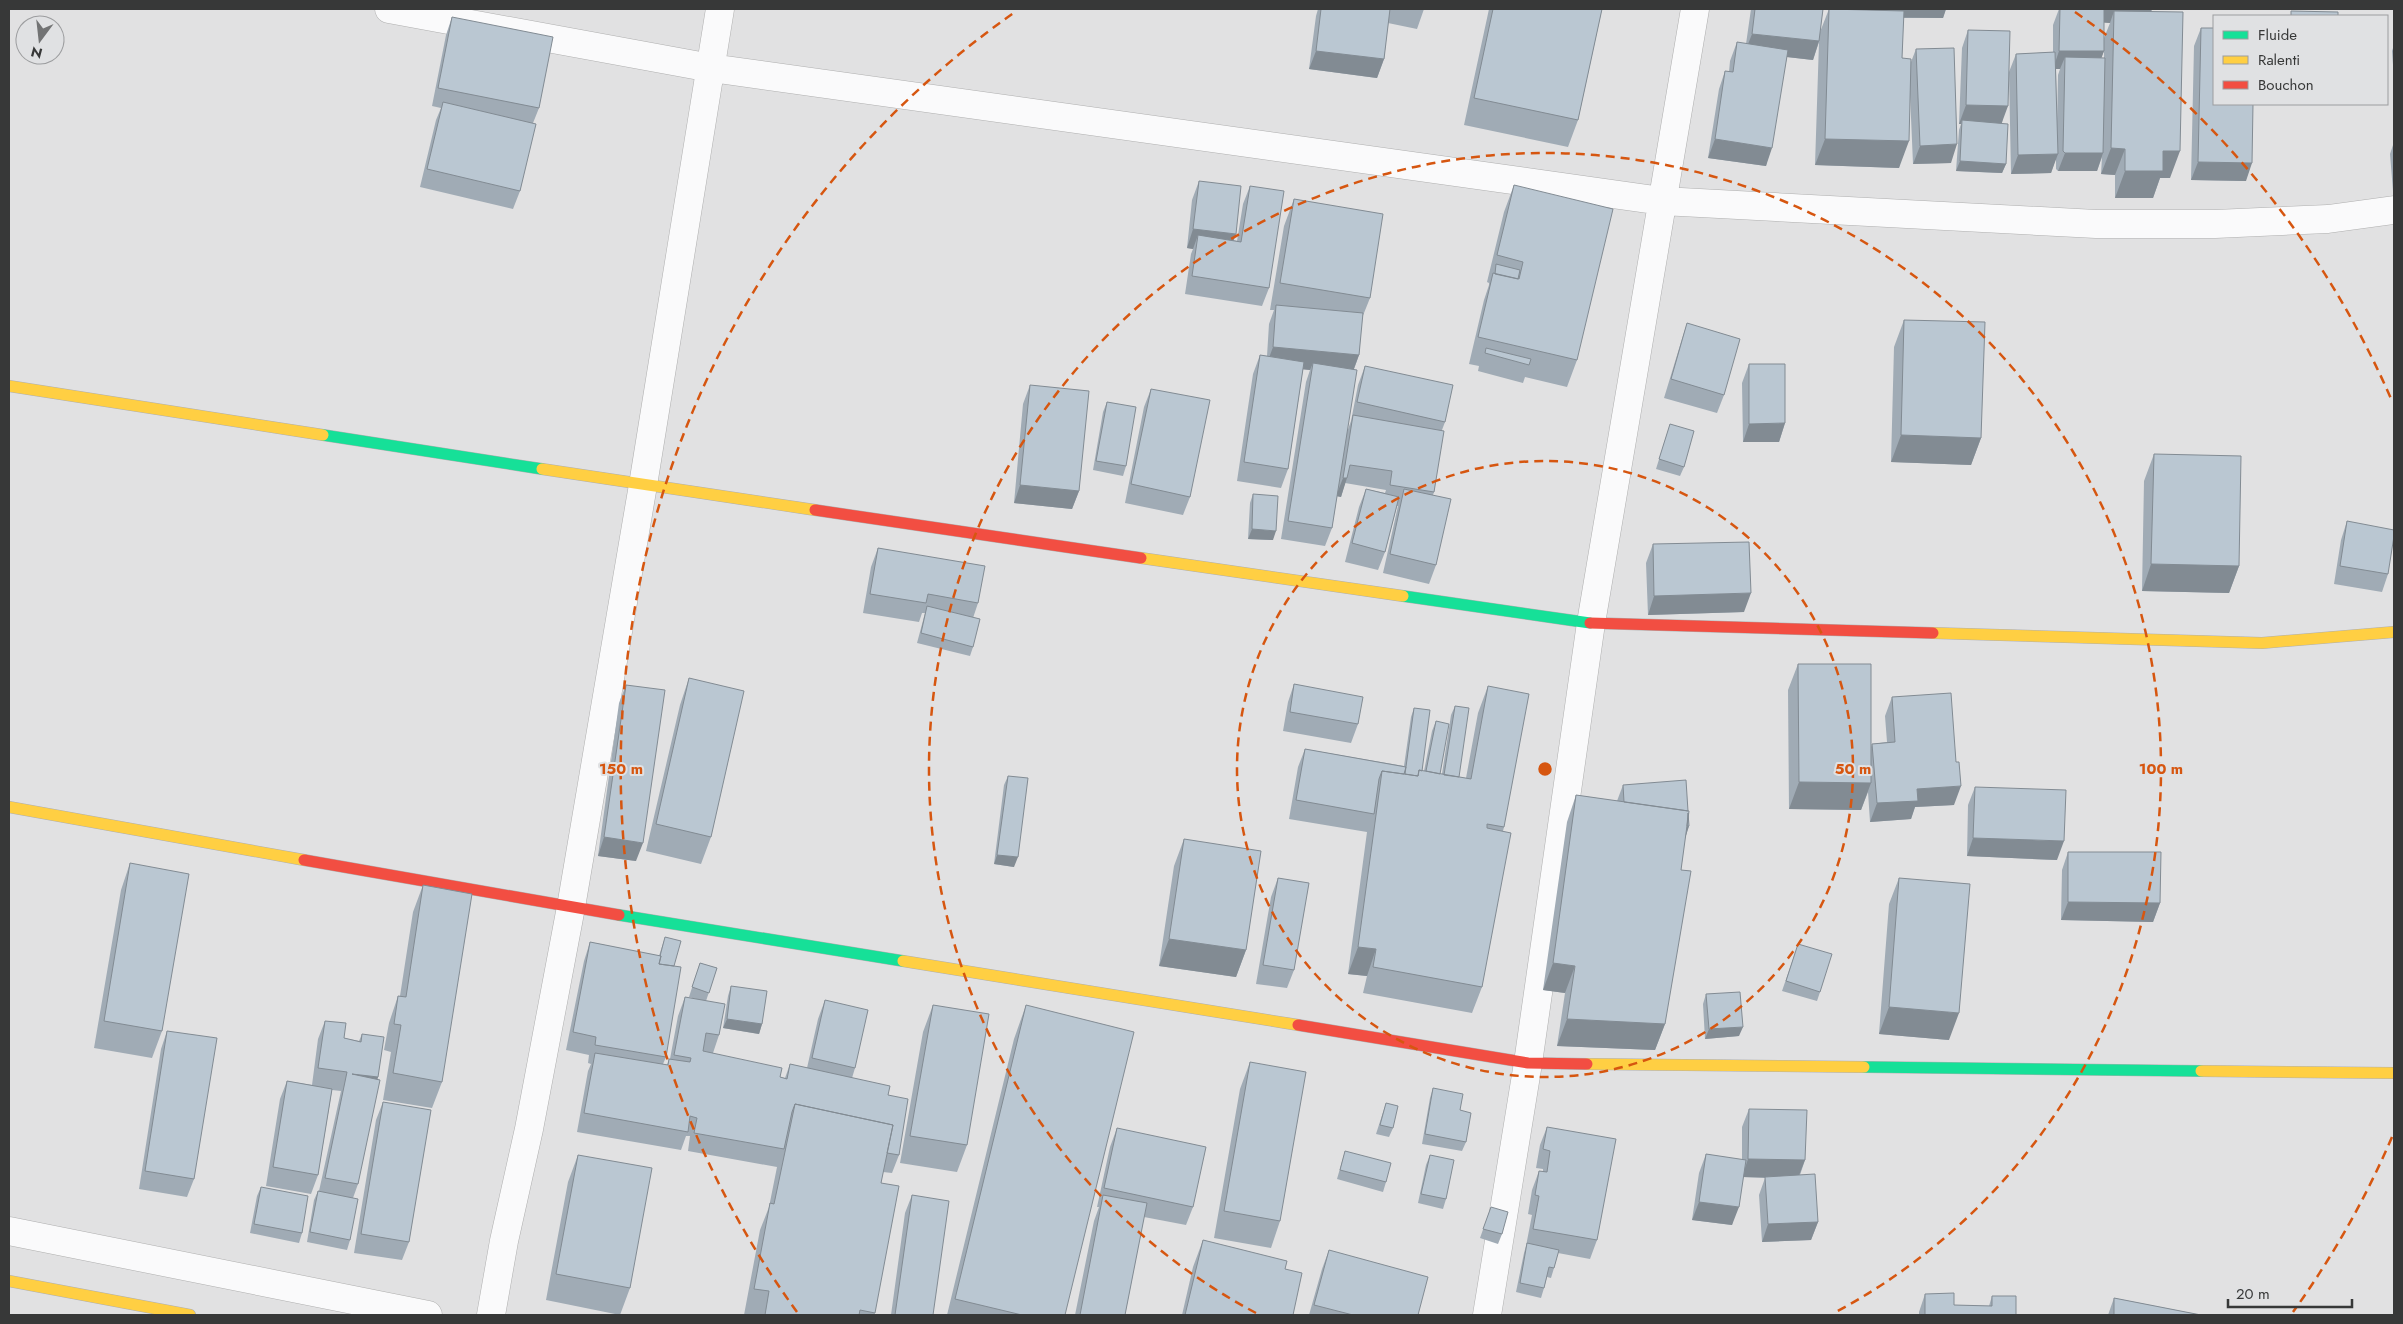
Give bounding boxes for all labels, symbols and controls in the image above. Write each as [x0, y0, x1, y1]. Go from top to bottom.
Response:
north arrow [15, 15, 65, 65]
legend [2213, 15, 2388, 105]
text: Fluide [2258, 24, 2297, 46]
text: N [29, 41, 45, 64]
text: Ralenti [2258, 49, 2300, 71]
text: Bouchon [2258, 74, 2314, 96]
text: 150 m [599, 758, 643, 780]
text: 50 m [1835, 758, 1871, 780]
text: 100 m [2139, 758, 2183, 780]
centre of rings [1536, 760, 1554, 778]
scale bar [2228, 1276, 2352, 1308]
text: 20 m [2236, 1283, 2270, 1305]

